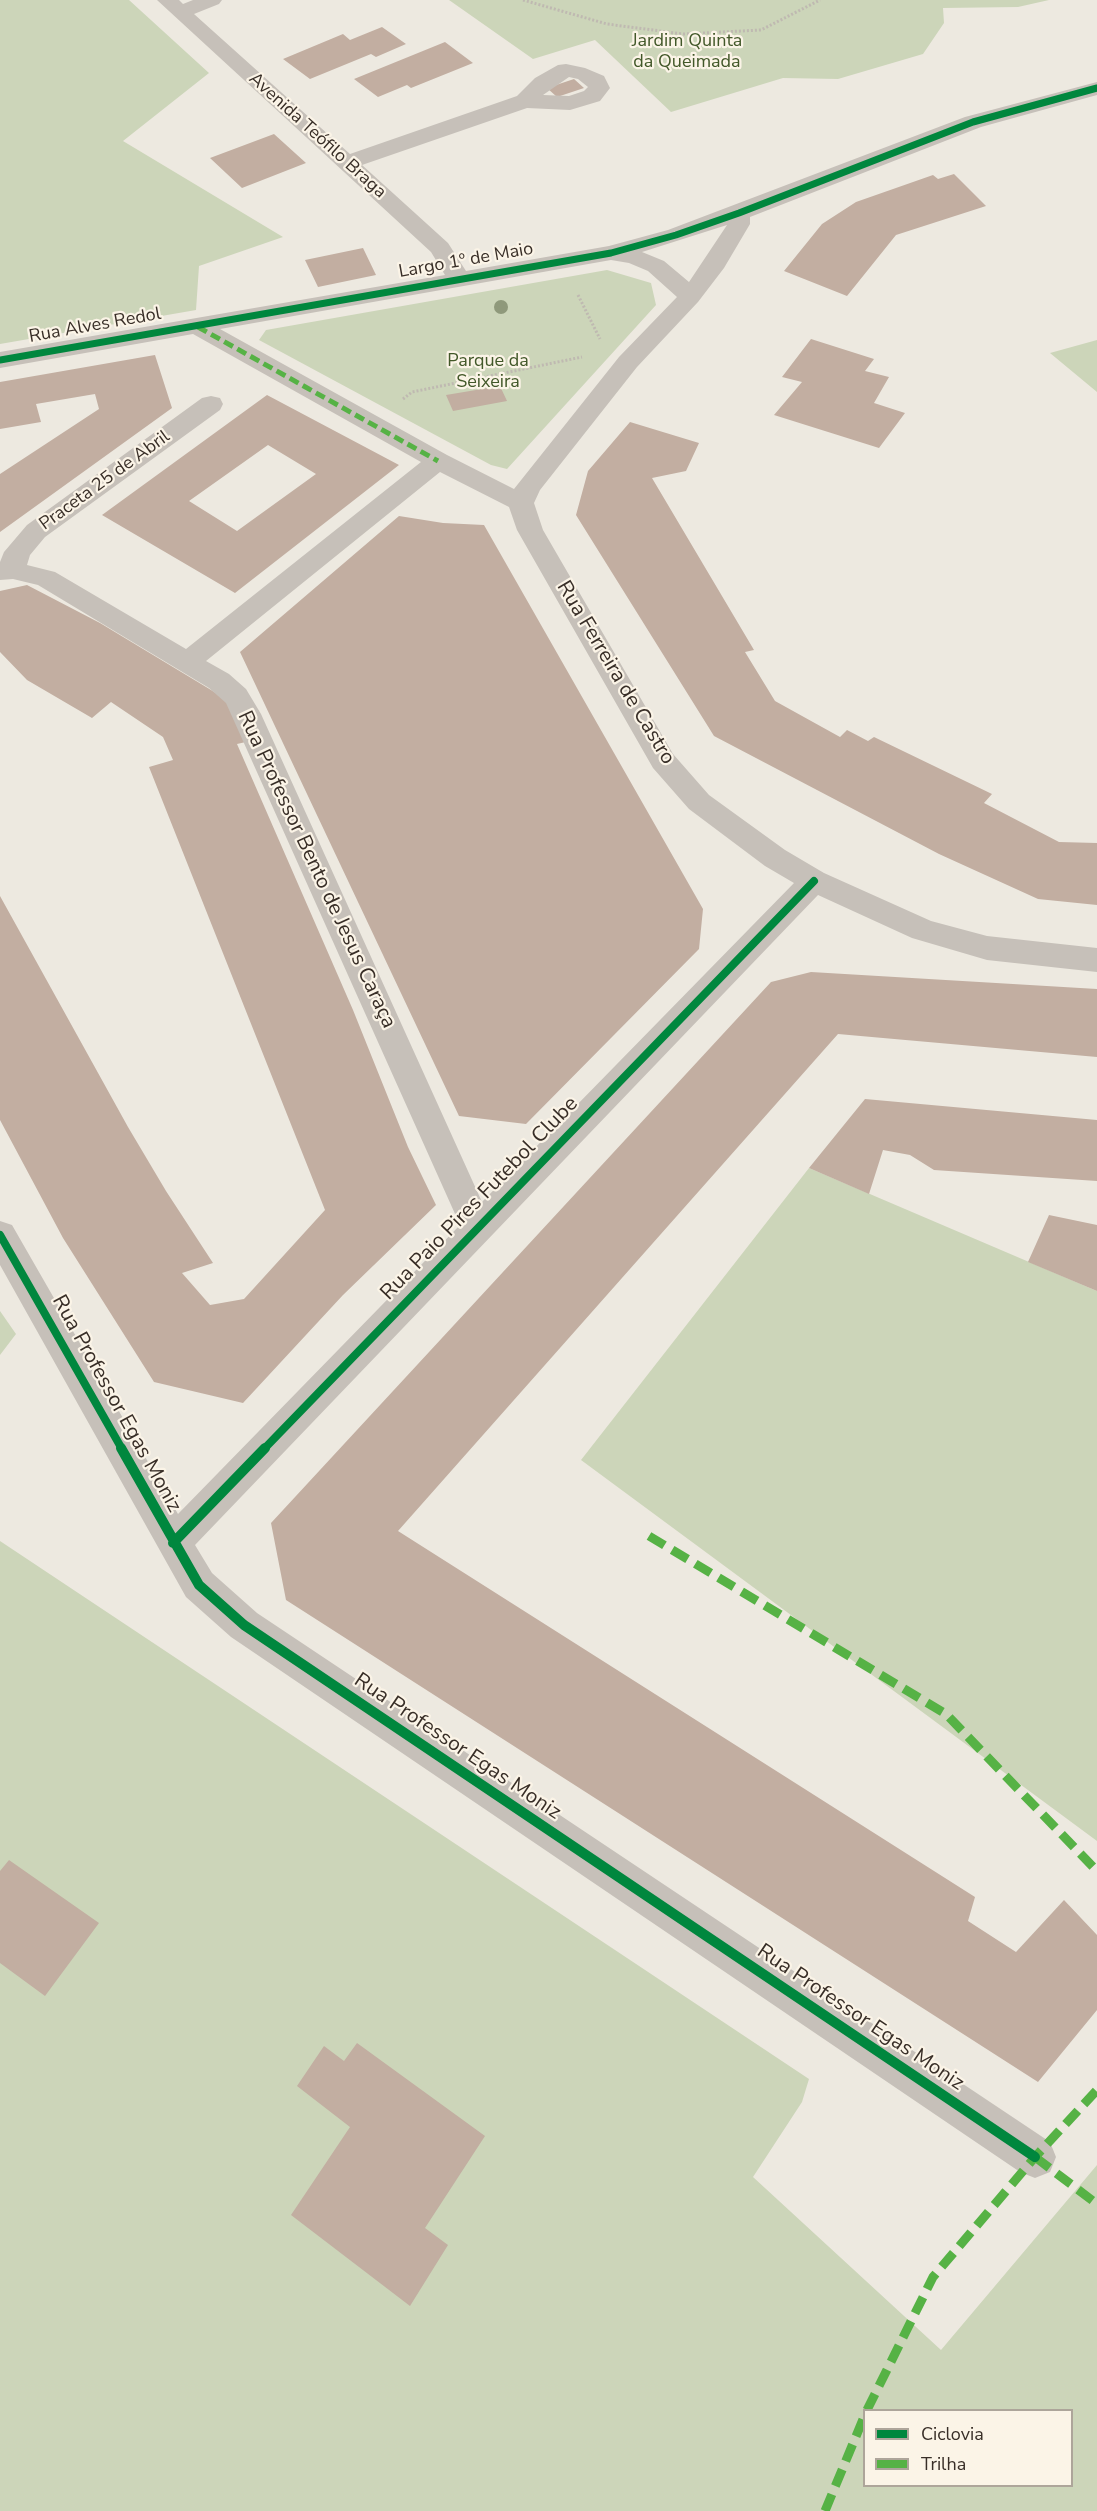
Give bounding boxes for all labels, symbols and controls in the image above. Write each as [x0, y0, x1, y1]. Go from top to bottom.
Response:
park label: Jardim Quinta da Queimada [632, 31, 742, 74]
street label: Avenida Teófilo Braga [244, 69, 390, 203]
street label: Largo 1º de Maio [397, 239, 535, 283]
street label: Rua Alves Redol [27, 304, 163, 348]
park label: Parque da Seixeira [447, 351, 529, 394]
street label: Praceta 25 de Abril [36, 426, 174, 536]
street label: Rua Ferreira de Castro [550, 577, 680, 769]
street label: Rua Professor Bento de Jesus Caraça [231, 707, 401, 1033]
street label: Rua Paio Pires Futebol Clube [376, 1092, 584, 1306]
street label: Rua Professor Egas Moniz [46, 1291, 186, 1517]
street label: Rua Professor Egas Moniz [349, 1668, 565, 1826]
street label: Rua Professor Egas Moniz [752, 1939, 968, 2097]
legend [863, 2409, 1073, 2487]
text: Ciclovia [921, 2422, 984, 2446]
text: Trilha [921, 2452, 966, 2476]

